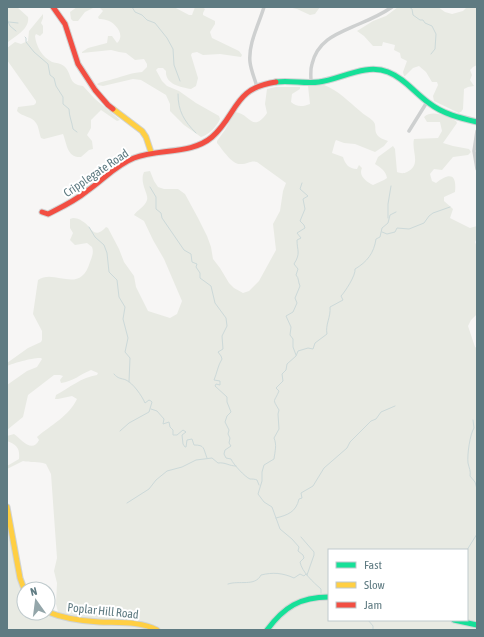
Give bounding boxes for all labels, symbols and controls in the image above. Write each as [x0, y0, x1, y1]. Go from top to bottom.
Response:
street label: Cripplegate Road [61, 146, 131, 200]
legend [328, 549, 468, 621]
text: Fast [364, 558, 382, 572]
text: Slow [364, 578, 385, 592]
north arrow [16, 581, 56, 621]
text: N [29, 585, 38, 598]
text: Jam [364, 598, 382, 612]
street label: Poplar Hill Road [67, 600, 139, 622]

